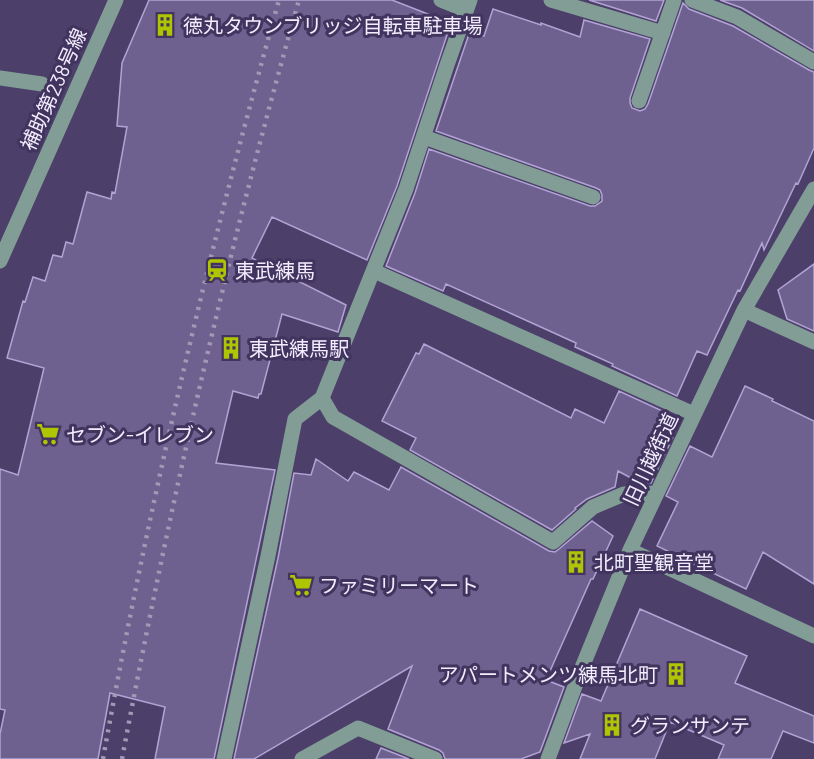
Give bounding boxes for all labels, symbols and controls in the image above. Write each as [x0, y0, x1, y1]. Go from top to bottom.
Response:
building icon: 徳丸タウンブリッジ自転車駐車場 [152, 12, 178, 38]
place label: 徳丸タウンブリッジ自転車駐車場 [183, 13, 482, 37]
street label: 補助第238号線 [15, 24, 91, 154]
station icon: 東武練馬 [204, 257, 230, 283]
place label: 東武練馬 [235, 258, 315, 282]
building icon: 東武練馬駅 [218, 335, 244, 361]
place label: 東武練馬駅 [249, 336, 349, 360]
street label: 旧川越街道 [618, 409, 682, 509]
supermarket icon: セブン-イレブン [35, 421, 61, 447]
place label: セブン-イレブン [66, 422, 214, 446]
building icon: 北町聖観音堂 [563, 549, 589, 575]
place label: 北町聖観音堂 [594, 550, 714, 574]
supermarket icon: ファミリーマート [288, 572, 314, 598]
place label: ファミリーマート [319, 573, 479, 597]
building icon: アパートメンツ練馬北町 [663, 661, 689, 687]
place label: アパートメンツ練馬北町 [438, 662, 658, 686]
building icon: グランサンテ [599, 712, 625, 738]
place label: グランサンテ [630, 713, 750, 737]

